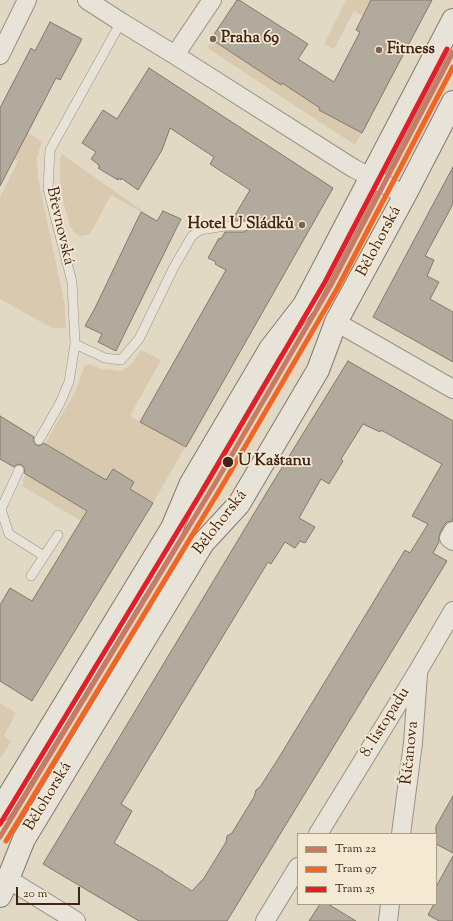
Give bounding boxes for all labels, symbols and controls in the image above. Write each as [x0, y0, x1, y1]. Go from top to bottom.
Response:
place label: Praha 69 [221, 29, 279, 49]
marker: Praha 69 [208, 34, 218, 44]
place label: Fitness [387, 40, 435, 60]
marker: Fitness [374, 45, 384, 55]
street label: Břevnovská [41, 185, 77, 267]
street label: Bělohorská [353, 204, 407, 280]
place label: Hotel U Sládků [188, 215, 294, 235]
marker: Hotel U Sládků [297, 220, 307, 230]
place label: U Kaštanu [238, 452, 311, 472]
marker: U Kaštanu [221, 455, 235, 469]
street label: Bělohorská [190, 487, 252, 559]
street label: 8. listopadu [357, 685, 415, 761]
street label: Říčanova [398, 720, 424, 786]
street label: Bělohorská [21, 759, 77, 835]
legend [297, 833, 437, 905]
text: Tram 22 [335, 840, 376, 858]
text: Tram 97 [335, 860, 377, 878]
scale bar [18, 879, 82, 905]
text: Tram 25 [335, 880, 375, 898]
text: 20 m [23, 885, 47, 903]

